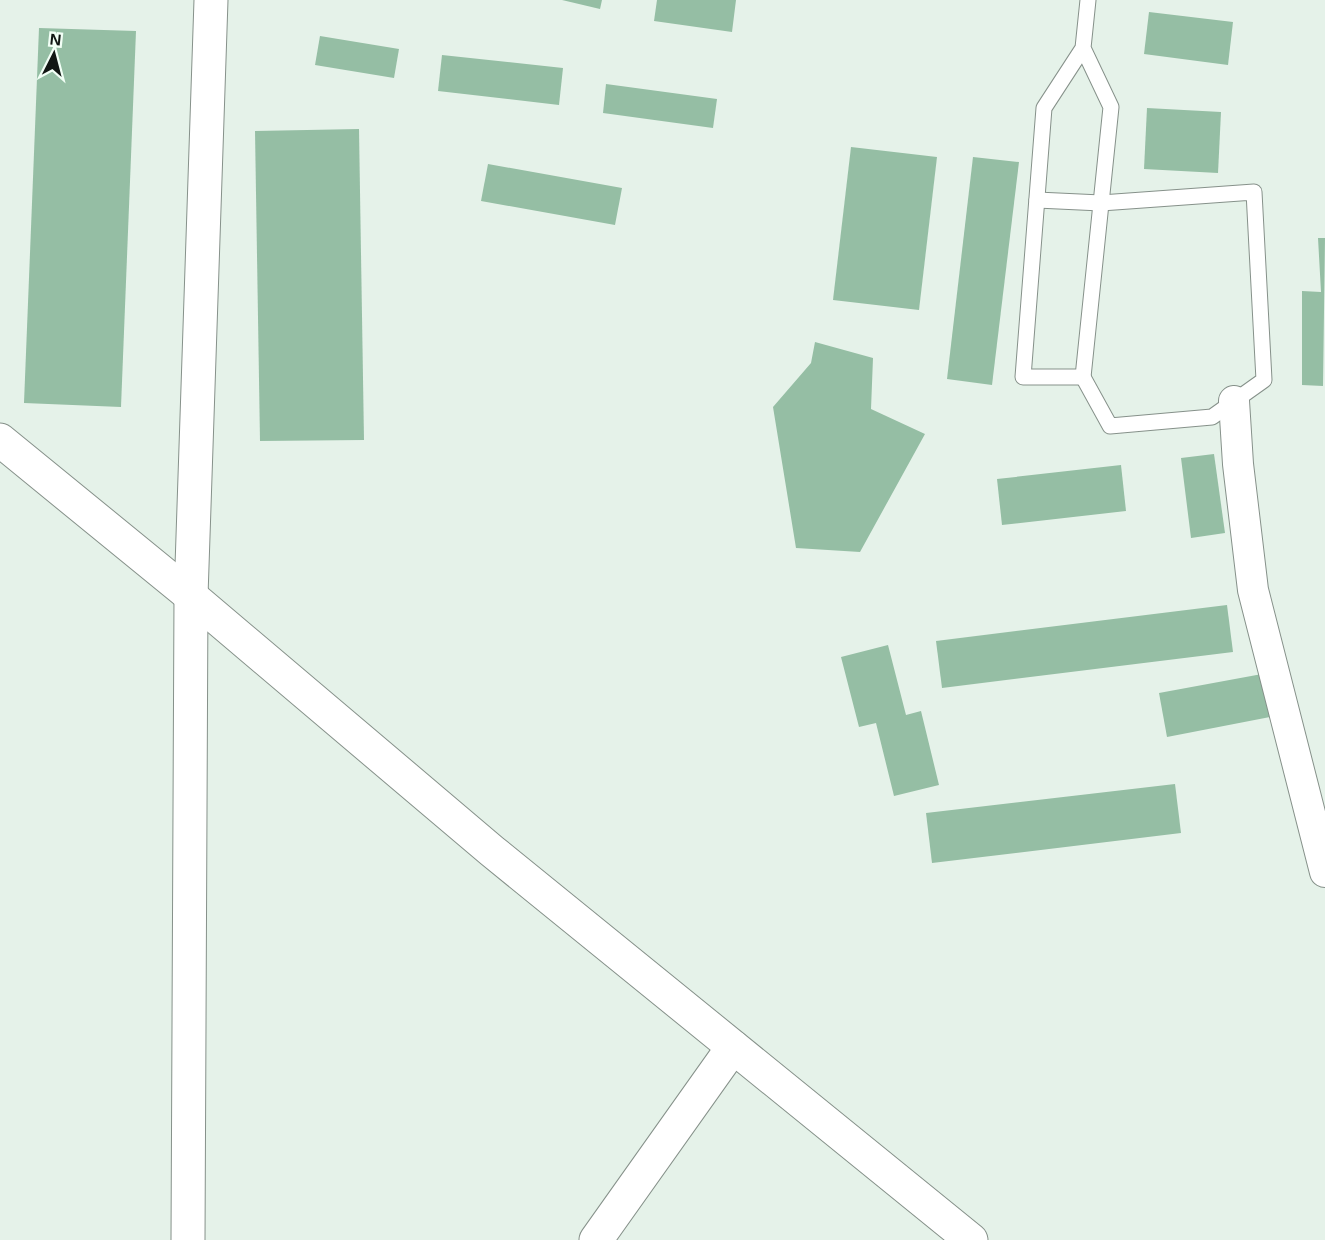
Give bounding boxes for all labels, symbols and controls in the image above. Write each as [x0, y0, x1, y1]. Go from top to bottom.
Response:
north arrow [24, 24, 84, 84]
text: N [49, 31, 62, 49]

